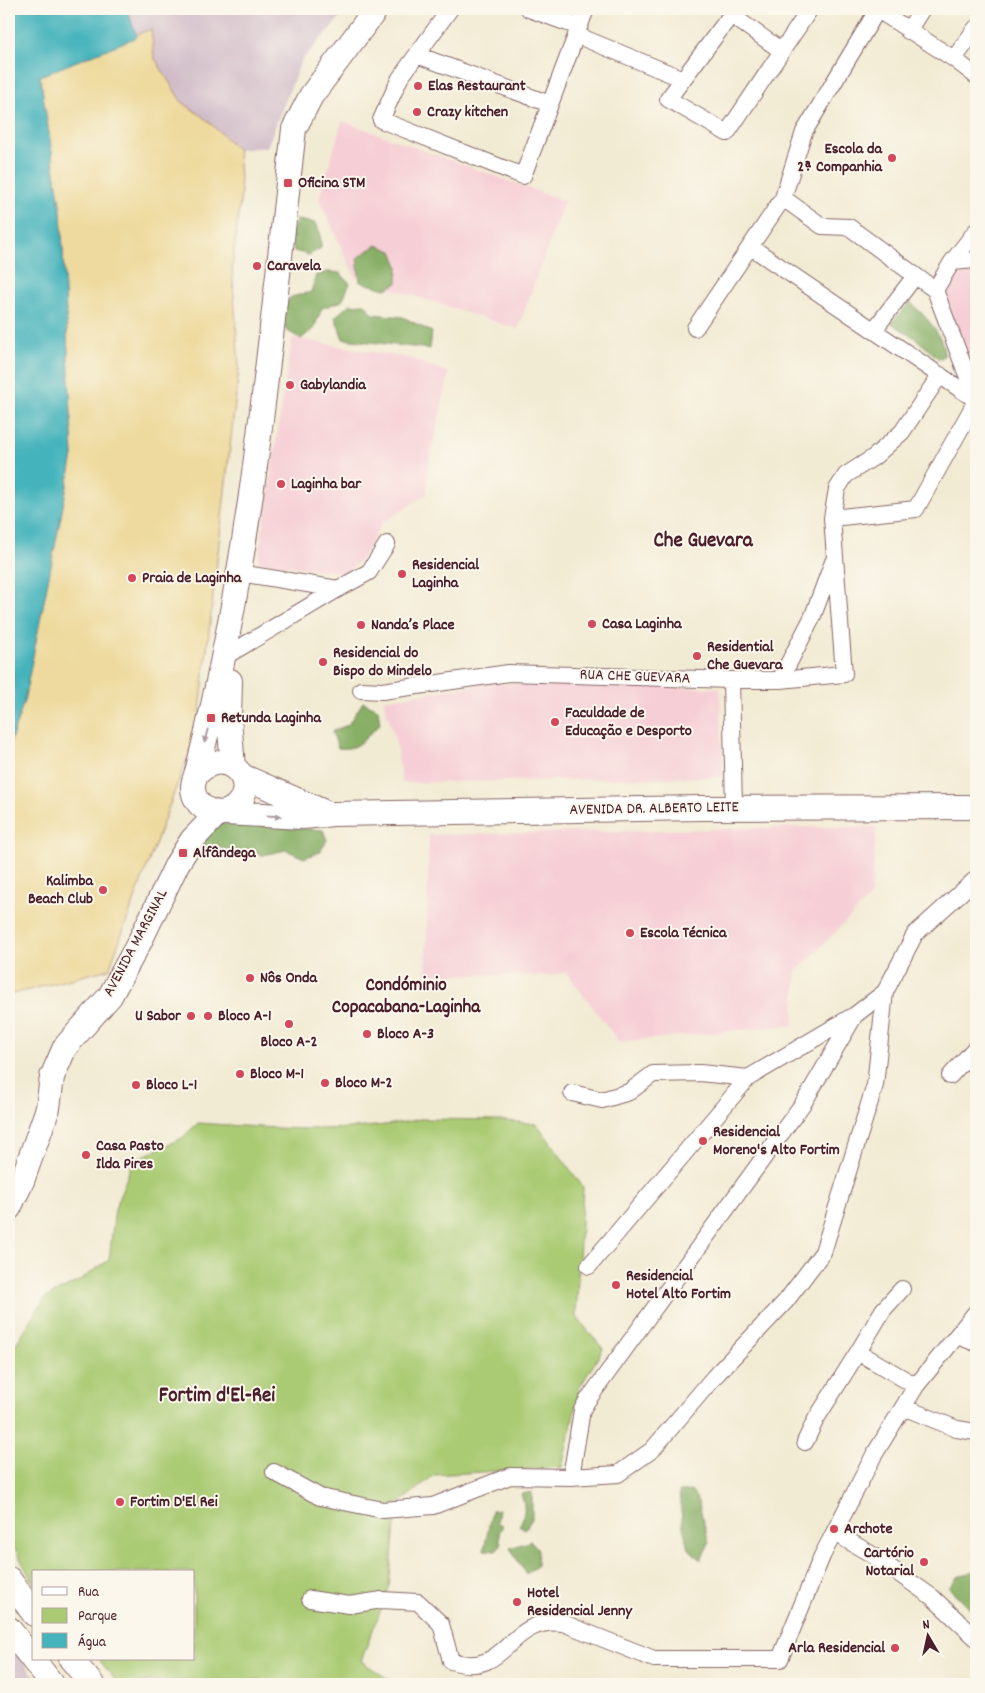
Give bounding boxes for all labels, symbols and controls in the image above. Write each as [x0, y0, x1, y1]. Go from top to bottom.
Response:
place label: Elas Restaurant [428, 75, 526, 98]
marker: Elas Restaurant [412, 80, 424, 92]
place label: Crazy kitchen [427, 101, 508, 124]
marker: Crazy kitchen [411, 106, 423, 118]
place label: Escola da 2ª Companhia [797, 138, 883, 179]
marker: Escola da 2ª Companhia [886, 152, 898, 164]
place label: Oficina STM [298, 172, 365, 195]
marker: Oficina STM [282, 177, 294, 189]
place label: Caravela [267, 255, 322, 278]
marker: Caravela [251, 260, 263, 272]
place label: Gabylandia [300, 374, 367, 397]
marker: Gabylandia [284, 379, 296, 391]
place label: Laginha bar [291, 473, 362, 496]
marker: Laginha bar [275, 478, 287, 490]
district label: Che Guevara [653, 527, 754, 557]
place label: Residencial Laginha [412, 554, 479, 595]
place label: Praia de Laginha [142, 567, 243, 590]
marker: Residencial Laginha [396, 568, 408, 580]
marker: Praia de Laginha [126, 572, 138, 584]
place label: Casa Laginha [602, 613, 683, 636]
place label: Nanda’s Place [371, 614, 454, 637]
marker: Casa Laginha [586, 618, 598, 630]
marker: Nanda’s Place [355, 619, 367, 631]
place label: Residential Che Guevara [707, 636, 784, 677]
place label: Residencial do Bispo do Mindelo [333, 642, 432, 683]
marker: Residential Che Guevara [691, 650, 703, 662]
marker: Residencial do Bispo do Mindelo [317, 656, 329, 668]
street label: RUA CHE GUEVARA [579, 664, 691, 690]
place label: Faculdade de Educação e Desporto [565, 702, 692, 743]
place label: Retunda Laginha [221, 707, 322, 730]
marker: Retunda Laginha [205, 712, 217, 724]
marker: Faculdade de Educação e Desporto [549, 716, 561, 728]
one-way arrow [202, 729, 210, 744]
street label: AVENIDA DR. ALBERTO LEITE [569, 796, 740, 822]
one-way arrow [266, 812, 282, 820]
place label: Alfândega [193, 842, 257, 865]
marker: Alfândega [177, 847, 189, 859]
place label: Kalimba Beach Club [28, 870, 94, 911]
marker: Kalimba Beach Club [97, 884, 109, 896]
street label: AVENIDA MARGINAL [98, 885, 174, 1001]
place label: Escola Técnica [640, 922, 728, 945]
marker: Escola Técnica [624, 927, 636, 939]
place label: Nôs Onda [260, 967, 319, 990]
marker: Nôs Onda [244, 972, 256, 984]
district label: Condóminio Copacabana-Laginha [332, 973, 481, 1022]
place label: U Sabor [135, 1005, 182, 1028]
place label: Bloco A-1 [218, 1005, 271, 1028]
marker: U Sabor [185, 1010, 197, 1022]
marker: Bloco A-1 [202, 1010, 214, 1022]
marker: Bloco A-2 [283, 1018, 295, 1030]
place label: Bloco A-3 [377, 1023, 434, 1046]
marker: Bloco A-3 [361, 1028, 373, 1040]
place label: Bloco A-2 [261, 1031, 317, 1054]
place label: Bloco M-1 [250, 1063, 304, 1086]
marker: Bloco M-1 [234, 1068, 246, 1080]
place label: Bloco M-2 [335, 1072, 393, 1095]
place label: Bloco L-1 [146, 1074, 197, 1097]
marker: Bloco M-2 [319, 1077, 331, 1089]
marker: Bloco L-1 [130, 1079, 142, 1091]
place label: Residencial Moreno's Alto Fortim [713, 1121, 840, 1162]
place label: Casa Pasto Ilda Pires [96, 1135, 164, 1176]
marker: Residencial Moreno's Alto Fortim [697, 1135, 709, 1147]
marker: Casa Pasto Ilda Pires [80, 1149, 92, 1161]
place label: Residencial Hotel Alto Fortim [626, 1265, 731, 1306]
marker: Residencial Hotel Alto Fortim [610, 1279, 622, 1291]
district label: Fortim d'El-Rei [159, 1382, 275, 1412]
place label: Fortim D'El Rei [130, 1491, 218, 1514]
marker: Fortim D'El Rei [114, 1496, 126, 1508]
place label: Archote [844, 1518, 893, 1541]
marker: Archote [828, 1523, 840, 1535]
place label: Cartório Notarial [864, 1542, 914, 1583]
marker: Cartório Notarial [918, 1556, 930, 1568]
legend [32, 1570, 195, 1660]
text: Rua [78, 1582, 100, 1604]
place label: Hotel Residencial Jenny [527, 1582, 633, 1623]
marker: Hotel Residencial Jenny [511, 1596, 523, 1608]
text: Parque [78, 1606, 118, 1628]
north arrow [902, 1610, 952, 1660]
text: N [921, 1615, 931, 1636]
text: Água [78, 1632, 107, 1654]
place label: Arla Residencial [788, 1637, 885, 1660]
marker: Arla Residencial [889, 1642, 901, 1654]

